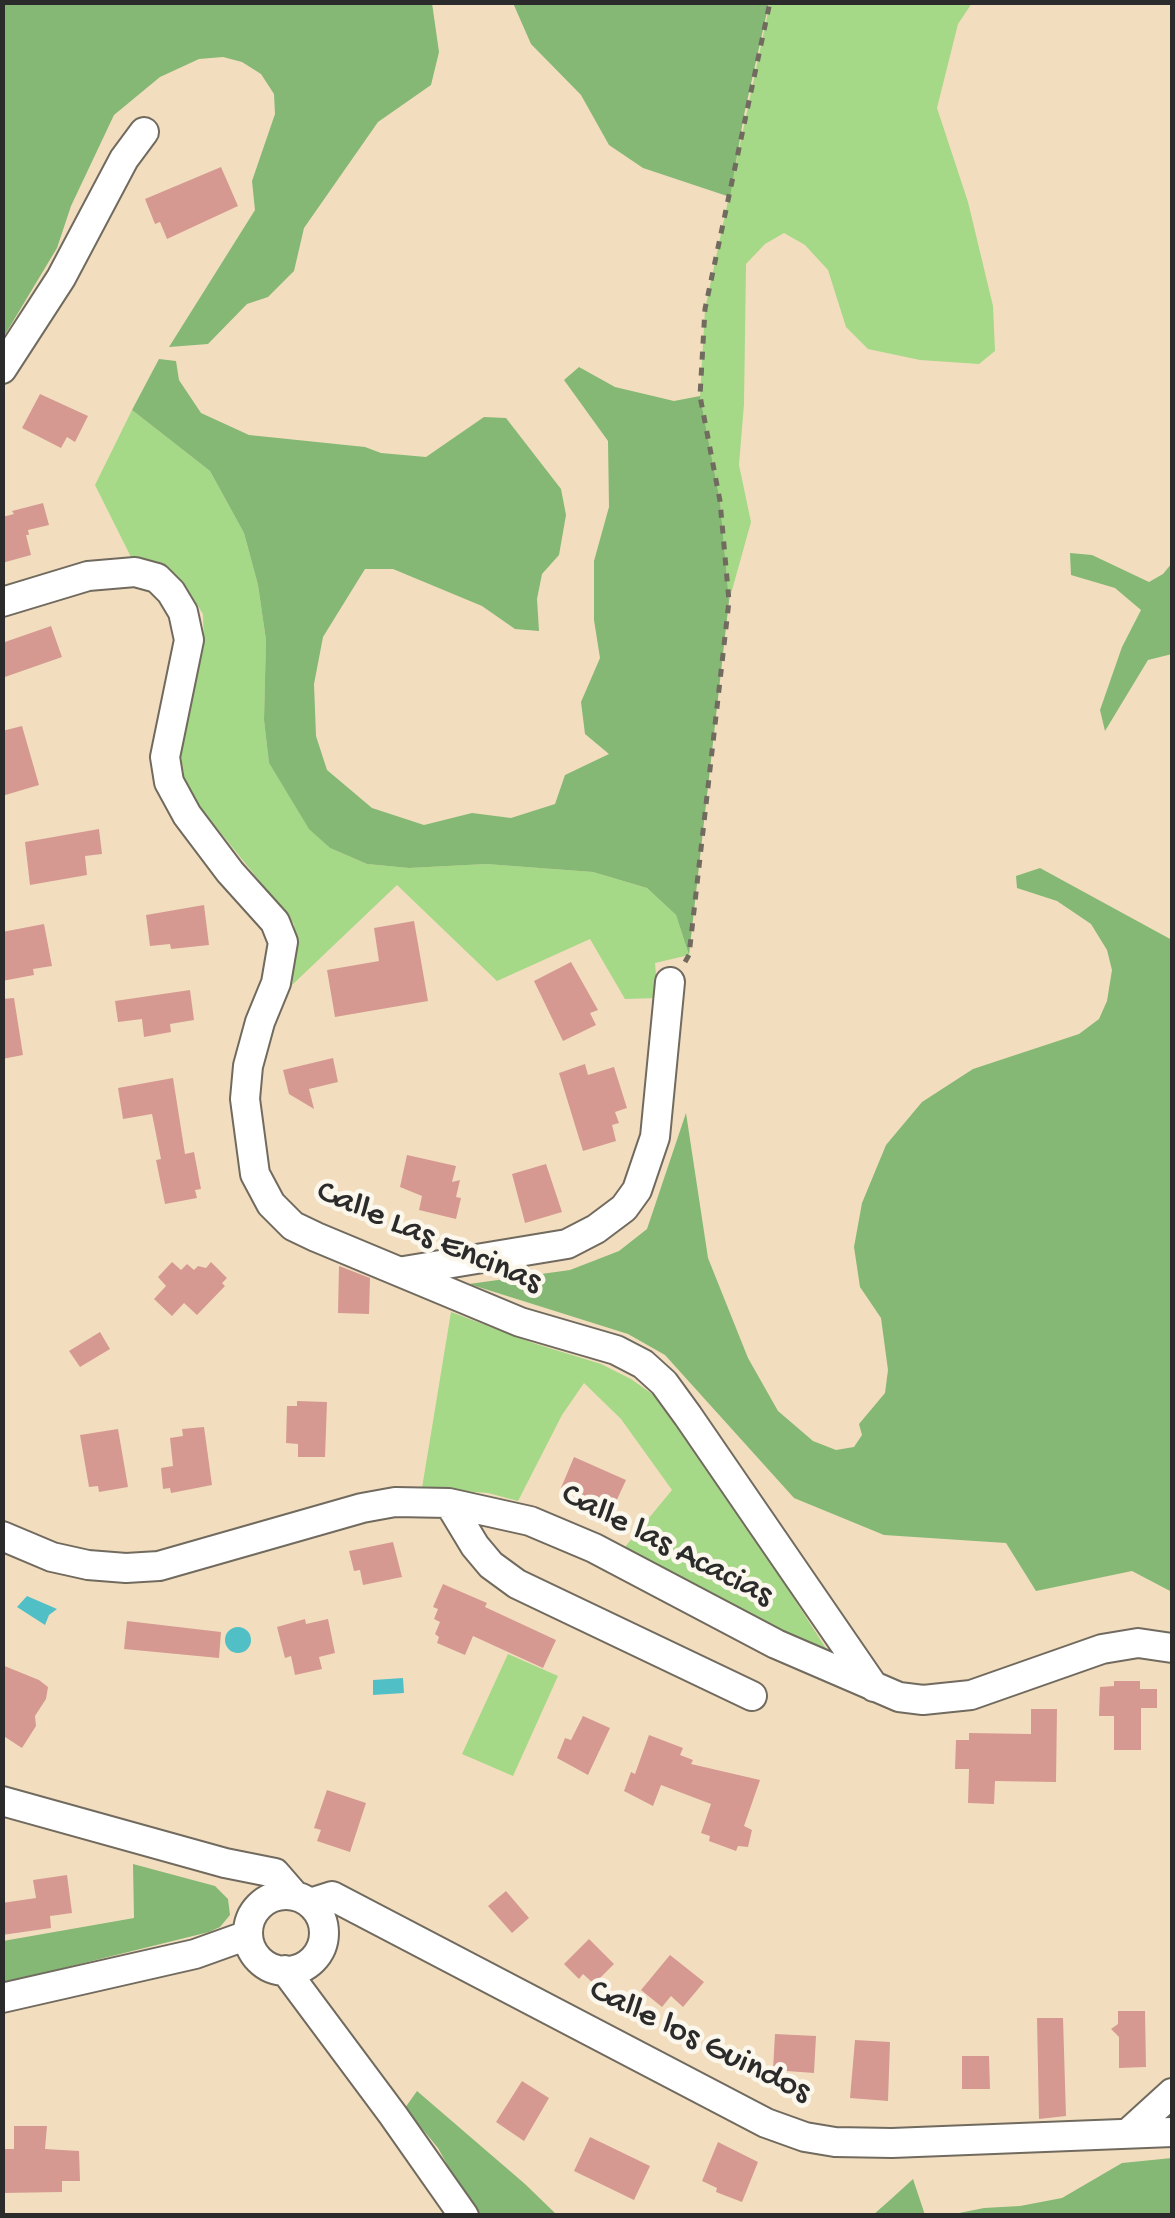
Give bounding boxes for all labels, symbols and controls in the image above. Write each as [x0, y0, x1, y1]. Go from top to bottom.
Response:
street label: Calle Las Encinas [309, 1173, 547, 1305]
street label: Calle las Acacias [553, 1476, 779, 1618]
street label: Calle los Guindos [581, 1971, 817, 2115]

